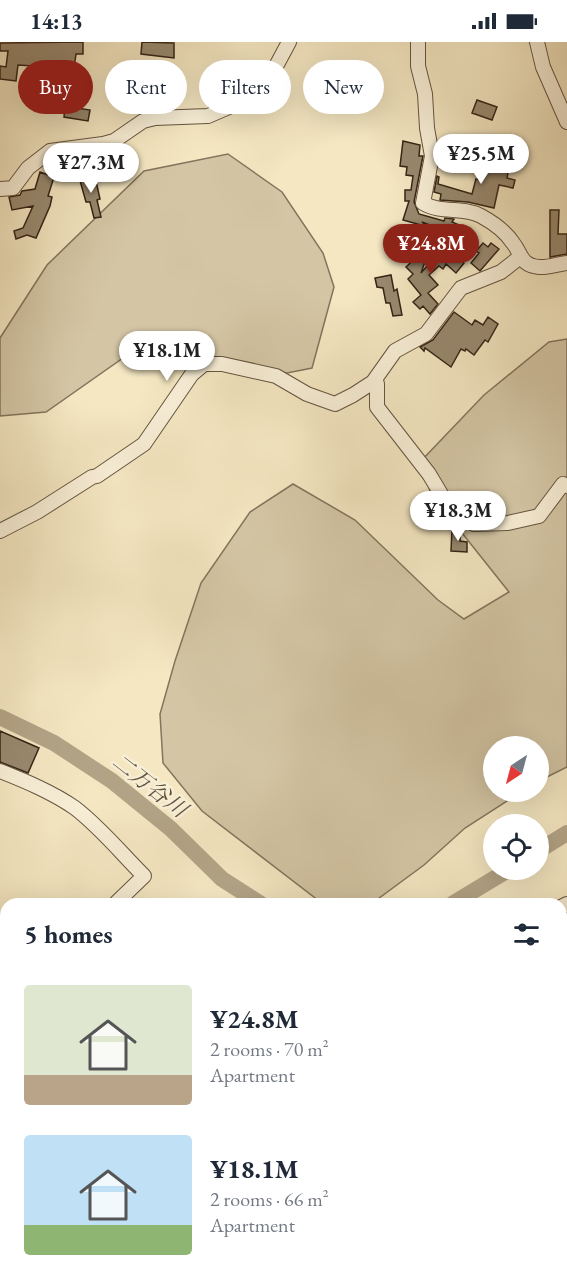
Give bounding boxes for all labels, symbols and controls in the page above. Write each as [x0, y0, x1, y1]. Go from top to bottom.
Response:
text: 14:13 [30, 7, 83, 36]
chip: Buy [18, 60, 93, 114]
chip: Rent [105, 60, 187, 114]
chip: Filters [199, 60, 291, 114]
chip: New [303, 60, 384, 114]
pin: ¥25.5M [432, 134, 530, 185]
text: ¥25.5M [447, 140, 515, 166]
pin: ¥27.3M [42, 143, 140, 194]
text: ¥27.3M [57, 149, 125, 175]
pin: ¥24.8M [382, 224, 480, 275]
text: ¥24.8M [397, 230, 465, 256]
pin: ¥18.1M [118, 331, 216, 382]
text: ¥18.1M [133, 337, 201, 363]
pin: ¥18.3M [409, 491, 507, 542]
text: ¥18.3M [424, 497, 492, 523]
north arrow [483, 736, 549, 802]
map controls [483, 736, 549, 880]
water label: 二万谷川 [106, 747, 195, 825]
button: locate [483, 814, 549, 880]
text: 5 homes [24, 917, 113, 951]
icon: filters [510, 918, 543, 951]
text: ¥24.8M [210, 1002, 299, 1036]
icon: home [72, 1009, 144, 1081]
text: 2 rooms · 70 m² [210, 1036, 329, 1062]
text: Apartment [210, 1062, 295, 1088]
text: ¥18.1M [210, 1152, 299, 1186]
icon: home [72, 1159, 144, 1231]
text: 2 rooms · 66 m² [210, 1186, 329, 1212]
text: Apartment [210, 1212, 295, 1238]

